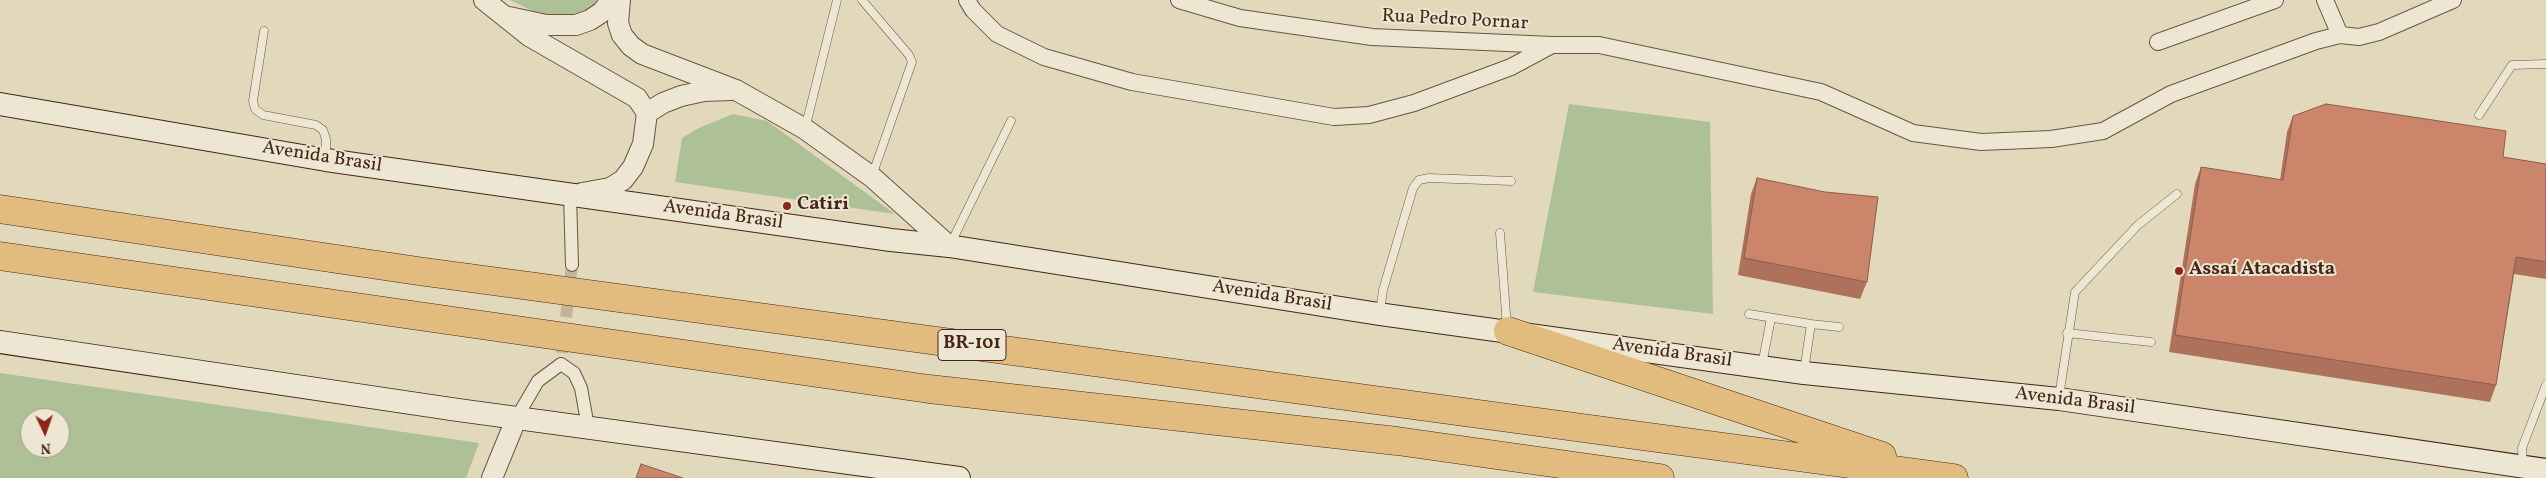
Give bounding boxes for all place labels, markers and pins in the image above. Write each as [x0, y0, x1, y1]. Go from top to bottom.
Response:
place label: Catiri [797, 195, 849, 217]
marker: Catiri [781, 200, 793, 212]
place label: Assaí Atacadista [2189, 260, 2335, 282]
marker: Assaí Atacadista [2173, 265, 2185, 277]

